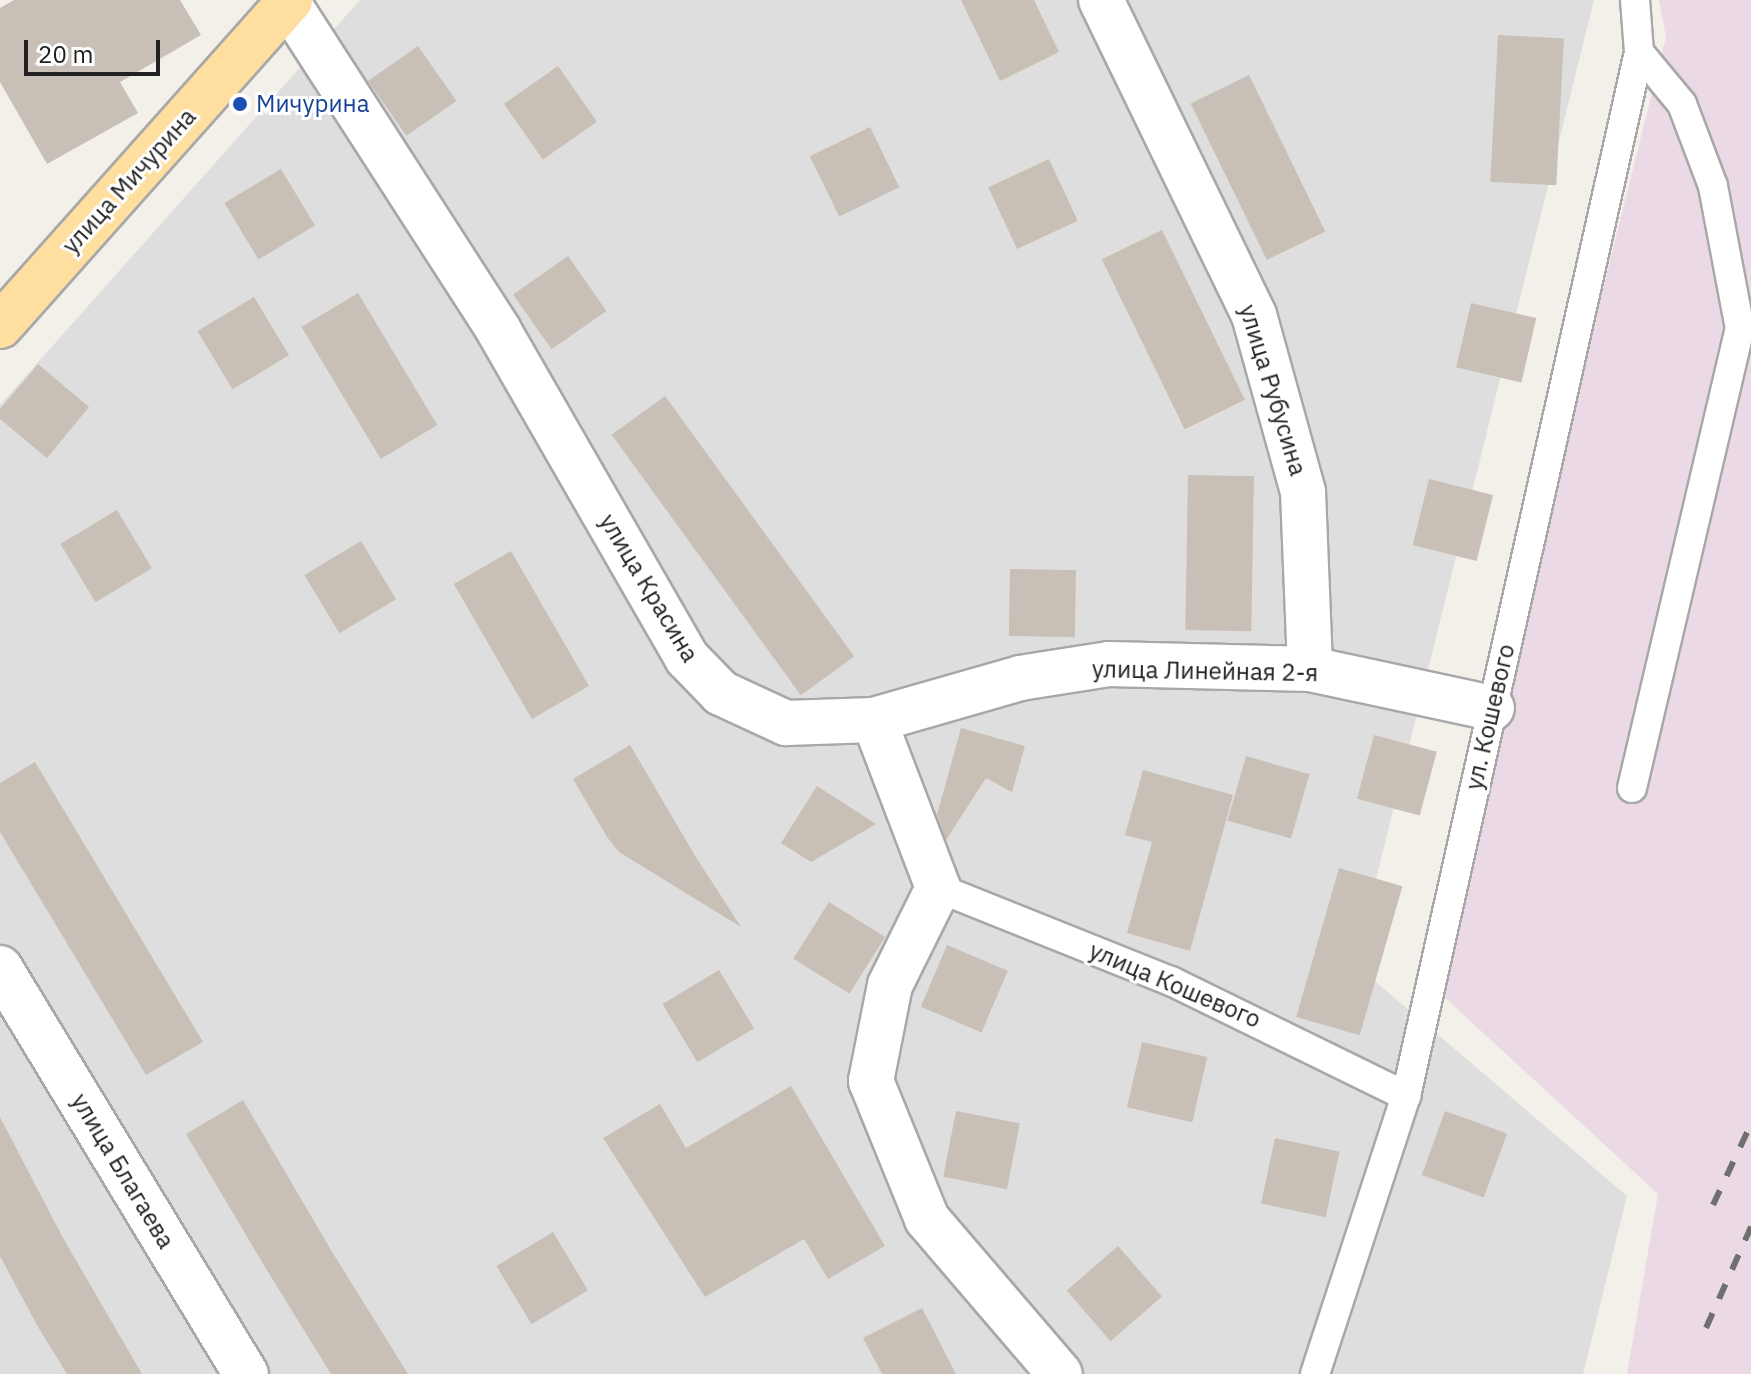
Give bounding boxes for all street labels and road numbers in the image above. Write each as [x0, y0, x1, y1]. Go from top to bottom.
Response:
street label: улица Мичурина [56, 102, 202, 260]
street label: улица Рубусина [1233, 301, 1313, 479]
street label: улица Красина [593, 509, 705, 667]
street label: ул. Кошевого [1459, 641, 1521, 793]
street label: улица Линейная 2-я [1092, 655, 1318, 687]
street label: улица Кошевого [1085, 936, 1265, 1034]
street label: улица Благаева [65, 1088, 181, 1254]

